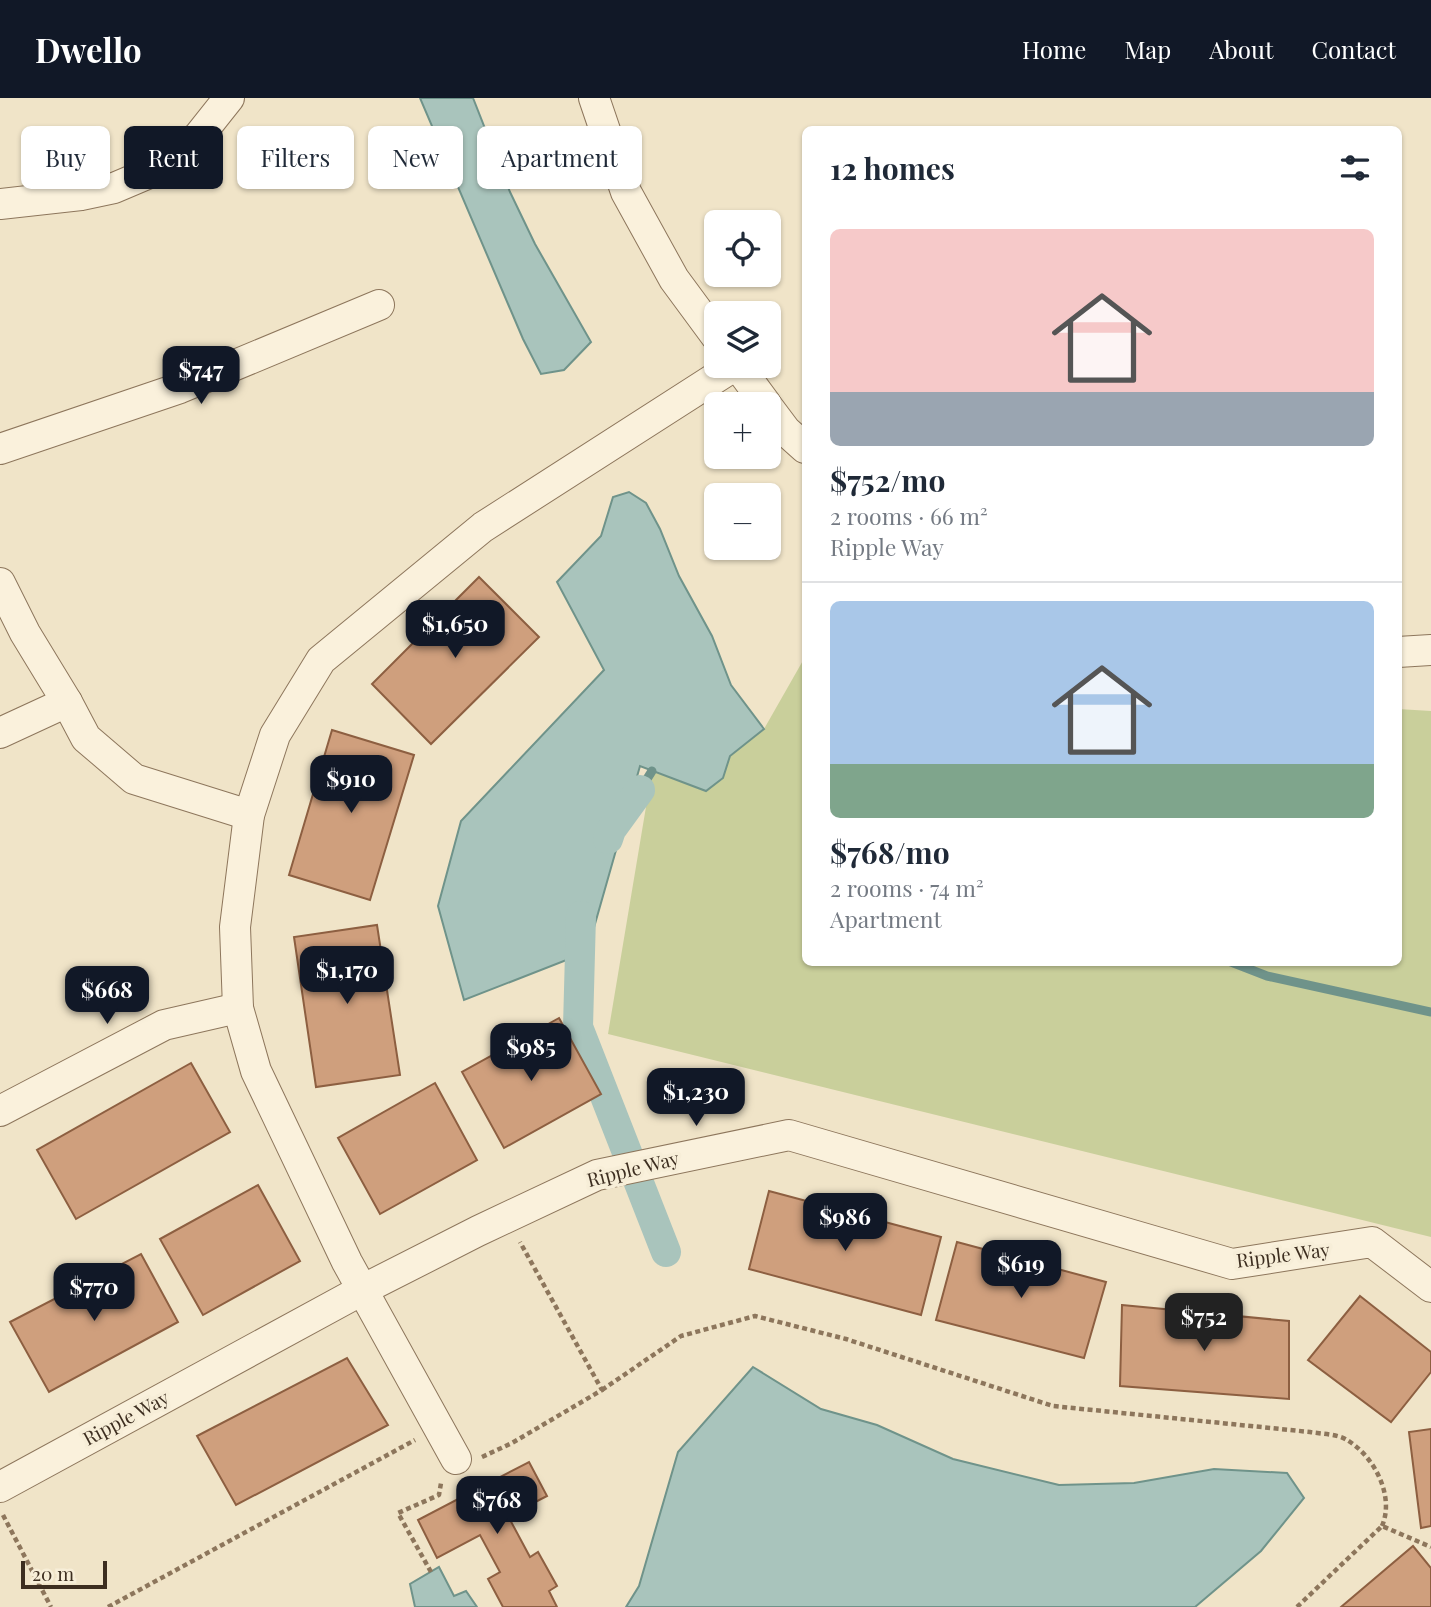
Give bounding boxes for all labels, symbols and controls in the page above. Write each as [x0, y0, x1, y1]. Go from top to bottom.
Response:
text: Dwello [35, 27, 142, 71]
text: Home [1022, 33, 1086, 65]
text: Map [1124, 33, 1171, 65]
text: About [1209, 33, 1273, 65]
text: Contact [1311, 33, 1396, 65]
chip: Buy [21, 126, 110, 189]
chip: Rent [124, 126, 223, 189]
chip: Filters [237, 126, 354, 189]
chip: New [368, 126, 463, 189]
chip: Apartment [477, 126, 642, 189]
text: 12 homes [830, 148, 955, 188]
icon: filters [1336, 149, 1374, 187]
map controls [704, 210, 781, 560]
button: locate [704, 210, 781, 287]
icon: home [1039, 275, 1165, 401]
button: layers [704, 301, 781, 378]
pin: $747 [160, 346, 242, 406]
text: $747 [179, 353, 223, 384]
button: + [704, 392, 781, 469]
text: $752/mo [830, 460, 945, 500]
button: − [704, 483, 781, 560]
text: 2 rooms · 66 m² [830, 500, 988, 531]
text: Ripple Way [830, 531, 944, 562]
pin: $1,650 [398, 601, 512, 660]
text: $1,650 [422, 607, 488, 638]
icon: home [1039, 647, 1165, 773]
pin: $910 [310, 756, 392, 815]
text: $910 [326, 762, 376, 793]
text: $768/mo [830, 832, 950, 872]
text: 2 rooms · 74 m² [830, 872, 984, 903]
text: Apartment [830, 903, 942, 934]
pin: $1,170 [290, 946, 404, 1006]
text: $1,170 [316, 953, 378, 984]
pin: $668 [66, 967, 148, 1026]
text: $668 [81, 973, 133, 1004]
pin: $985 [490, 1024, 572, 1083]
text: $985 [506, 1030, 556, 1061]
pin: $1,230 [639, 1068, 753, 1128]
text: $1,230 [663, 1075, 729, 1106]
street label: Ripple Way [584, 1144, 682, 1192]
pin: $986 [804, 1194, 886, 1253]
text: $986 [819, 1200, 871, 1231]
street label: Ripple Way [1235, 1235, 1332, 1273]
pin: $619 [980, 1240, 1062, 1300]
text: $619 [997, 1247, 1045, 1278]
pin: $770 [53, 1264, 135, 1323]
text: $770 [70, 1270, 118, 1301]
pin: $752 [1163, 1294, 1245, 1353]
text: $752 [1181, 1300, 1227, 1331]
street label: Ripple Way [78, 1383, 174, 1451]
pin: $768 [456, 1476, 538, 1536]
text: $768 [472, 1483, 522, 1514]
scale bar [21, 1558, 107, 1590]
text: 20 m [32, 1560, 74, 1586]

